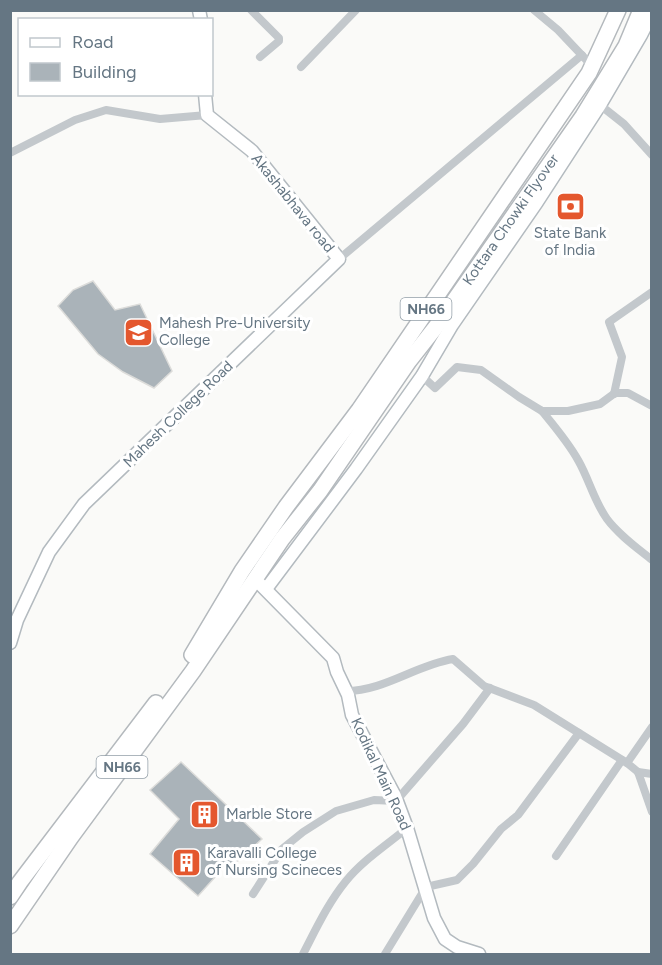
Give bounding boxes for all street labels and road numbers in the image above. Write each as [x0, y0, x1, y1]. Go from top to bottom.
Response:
street label: Akashabhava road [248, 150, 338, 256]
street label: Kottara Chowki Flyover [459, 151, 563, 289]
road number: NH66 [400, 298, 452, 320]
street label: Mahesh College Road [119, 357, 237, 471]
street label: Kodikal Main Road [347, 715, 415, 833]
road number: NH66 [96, 756, 148, 778]

